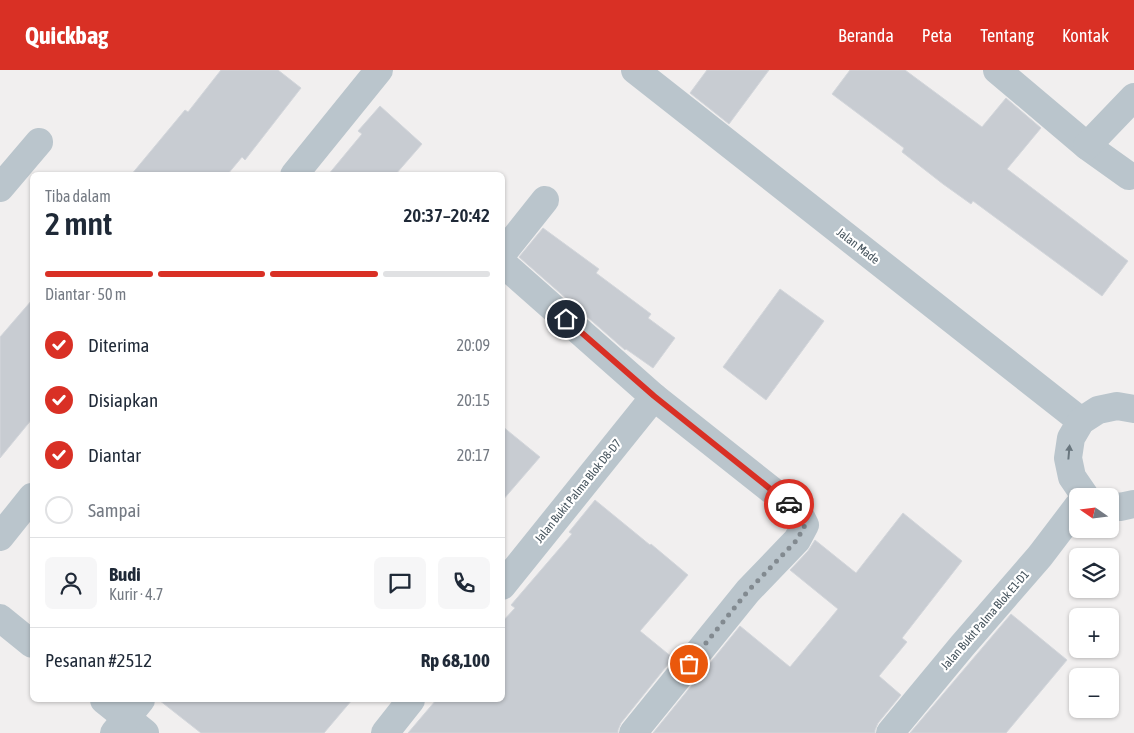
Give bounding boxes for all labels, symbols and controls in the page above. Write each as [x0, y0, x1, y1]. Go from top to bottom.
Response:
text: Quickbag [25, 22, 108, 49]
text: Beranda [838, 25, 894, 46]
text: Peta [922, 25, 952, 46]
text: Tentang [980, 25, 1034, 46]
text: Kontak [1062, 25, 1109, 46]
text: Tiba dalam [45, 187, 111, 205]
text: 20:37–20:42 [403, 204, 490, 226]
text: 2 mnt [45, 205, 112, 242]
street label: Jalan Made [834, 225, 882, 267]
text: Diantar · 50 m [45, 285, 126, 303]
pin [545, 298, 587, 340]
icon: home [552, 305, 580, 333]
icon: check [45, 331, 73, 359]
text: Diterima [88, 334, 149, 356]
text: 20:09 [456, 336, 490, 354]
icon: check [45, 386, 73, 414]
text: Disiapkan [88, 389, 158, 411]
text: 20:15 [457, 391, 490, 409]
street label: Jalan Bukit Palma Blok D8-D7 [532, 436, 624, 546]
icon: check [45, 441, 73, 469]
text: Diantar [88, 444, 141, 466]
one-way arrow [1065, 444, 1073, 460]
text: 20:17 [457, 446, 490, 464]
courier [764, 479, 814, 529]
north arrow [1069, 488, 1119, 538]
map controls [1069, 488, 1119, 718]
icon: car [775, 490, 803, 518]
text: Sampai [88, 499, 141, 521]
button: layers [1069, 548, 1119, 598]
button: person [45, 557, 97, 609]
button: chat [374, 557, 426, 609]
button: phone [438, 557, 490, 609]
text: Budi [109, 563, 141, 585]
street label: Jalan Bukit Palma Blok E1-D1 [938, 567, 1032, 673]
text: Kurir · 4.7 [109, 585, 163, 603]
button: + [1069, 608, 1119, 658]
pin [668, 643, 710, 685]
text: Pesanan #2512 [45, 649, 152, 671]
text: Rp 68,100 [421, 649, 490, 671]
icon: bag [675, 650, 703, 678]
button: − [1069, 668, 1119, 718]

